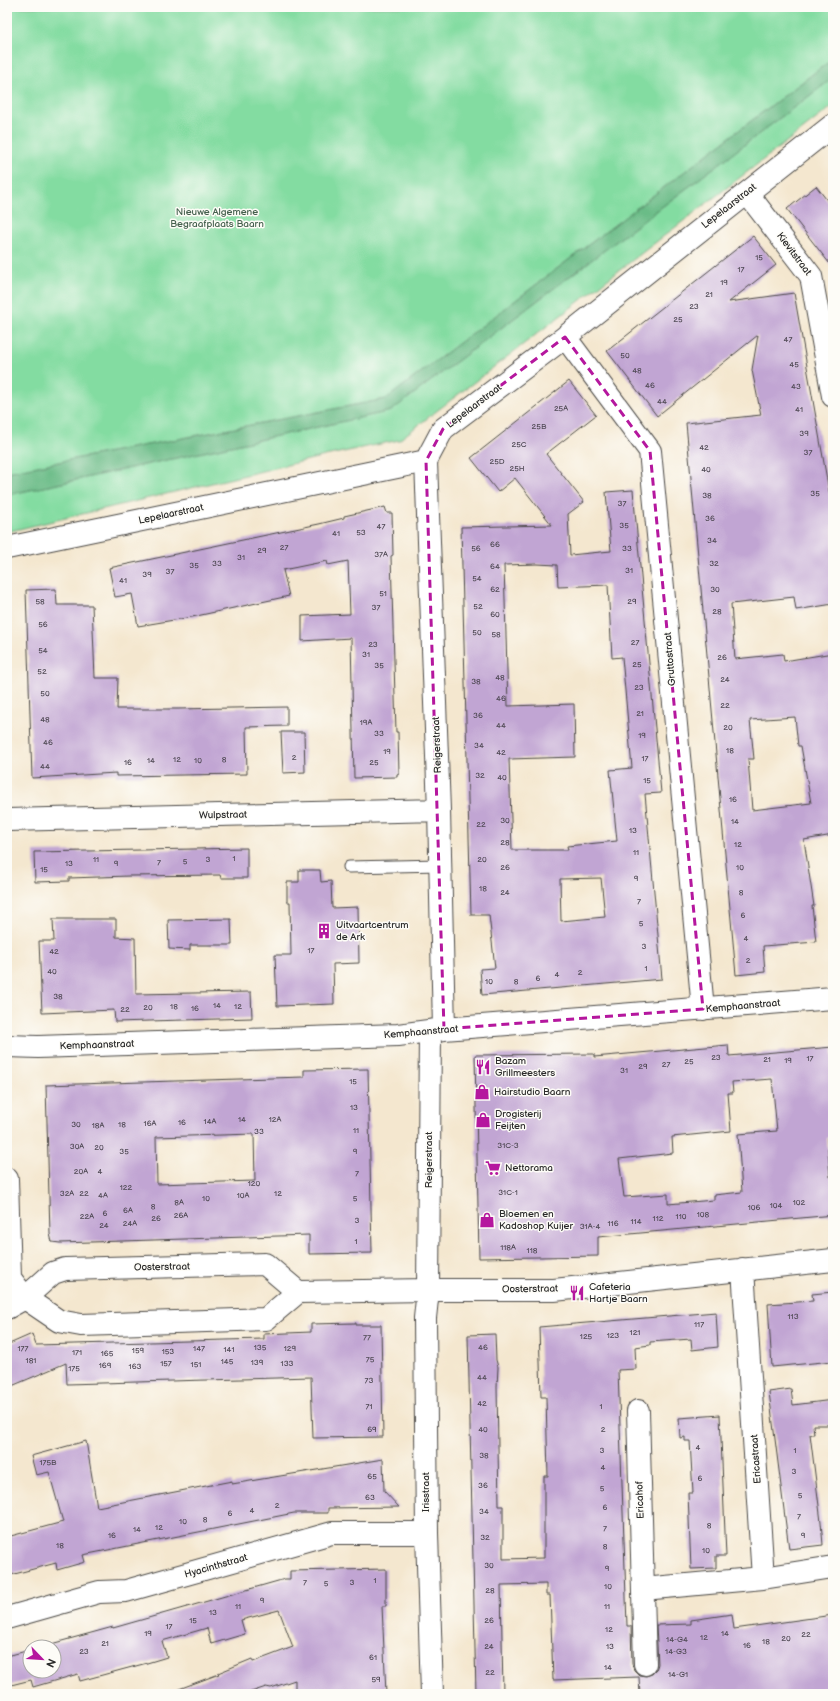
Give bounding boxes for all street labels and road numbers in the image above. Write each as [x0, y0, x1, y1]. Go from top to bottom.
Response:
street label: Lepelaarstraat [699, 181, 759, 231]
street label: Kievitstraat [774, 230, 814, 278]
street label: Lepelaarstraat [444, 381, 504, 431]
street label: Lepelaarstraat [137, 501, 205, 527]
street label: Gruttostraat [662, 632, 678, 686]
street label: Reigerstraat [430, 717, 444, 773]
street label: Wulpstraat [199, 809, 247, 821]
street label: Kemphaanstraat [705, 997, 781, 1015]
street label: Kemphaanstraat [383, 1023, 459, 1041]
street label: Kemphaanstraat [59, 1038, 135, 1052]
street label: Reigerstraat [423, 1132, 435, 1188]
street label: Oosterstraat [134, 1261, 190, 1273]
street label: Oosterstraat [502, 1283, 558, 1295]
street label: Ericastraat [748, 1434, 764, 1484]
street label: Irisstraat [420, 1472, 432, 1512]
street label: Ericahof [633, 1481, 647, 1519]
street label: Hyacinthstraat [183, 1551, 249, 1581]

